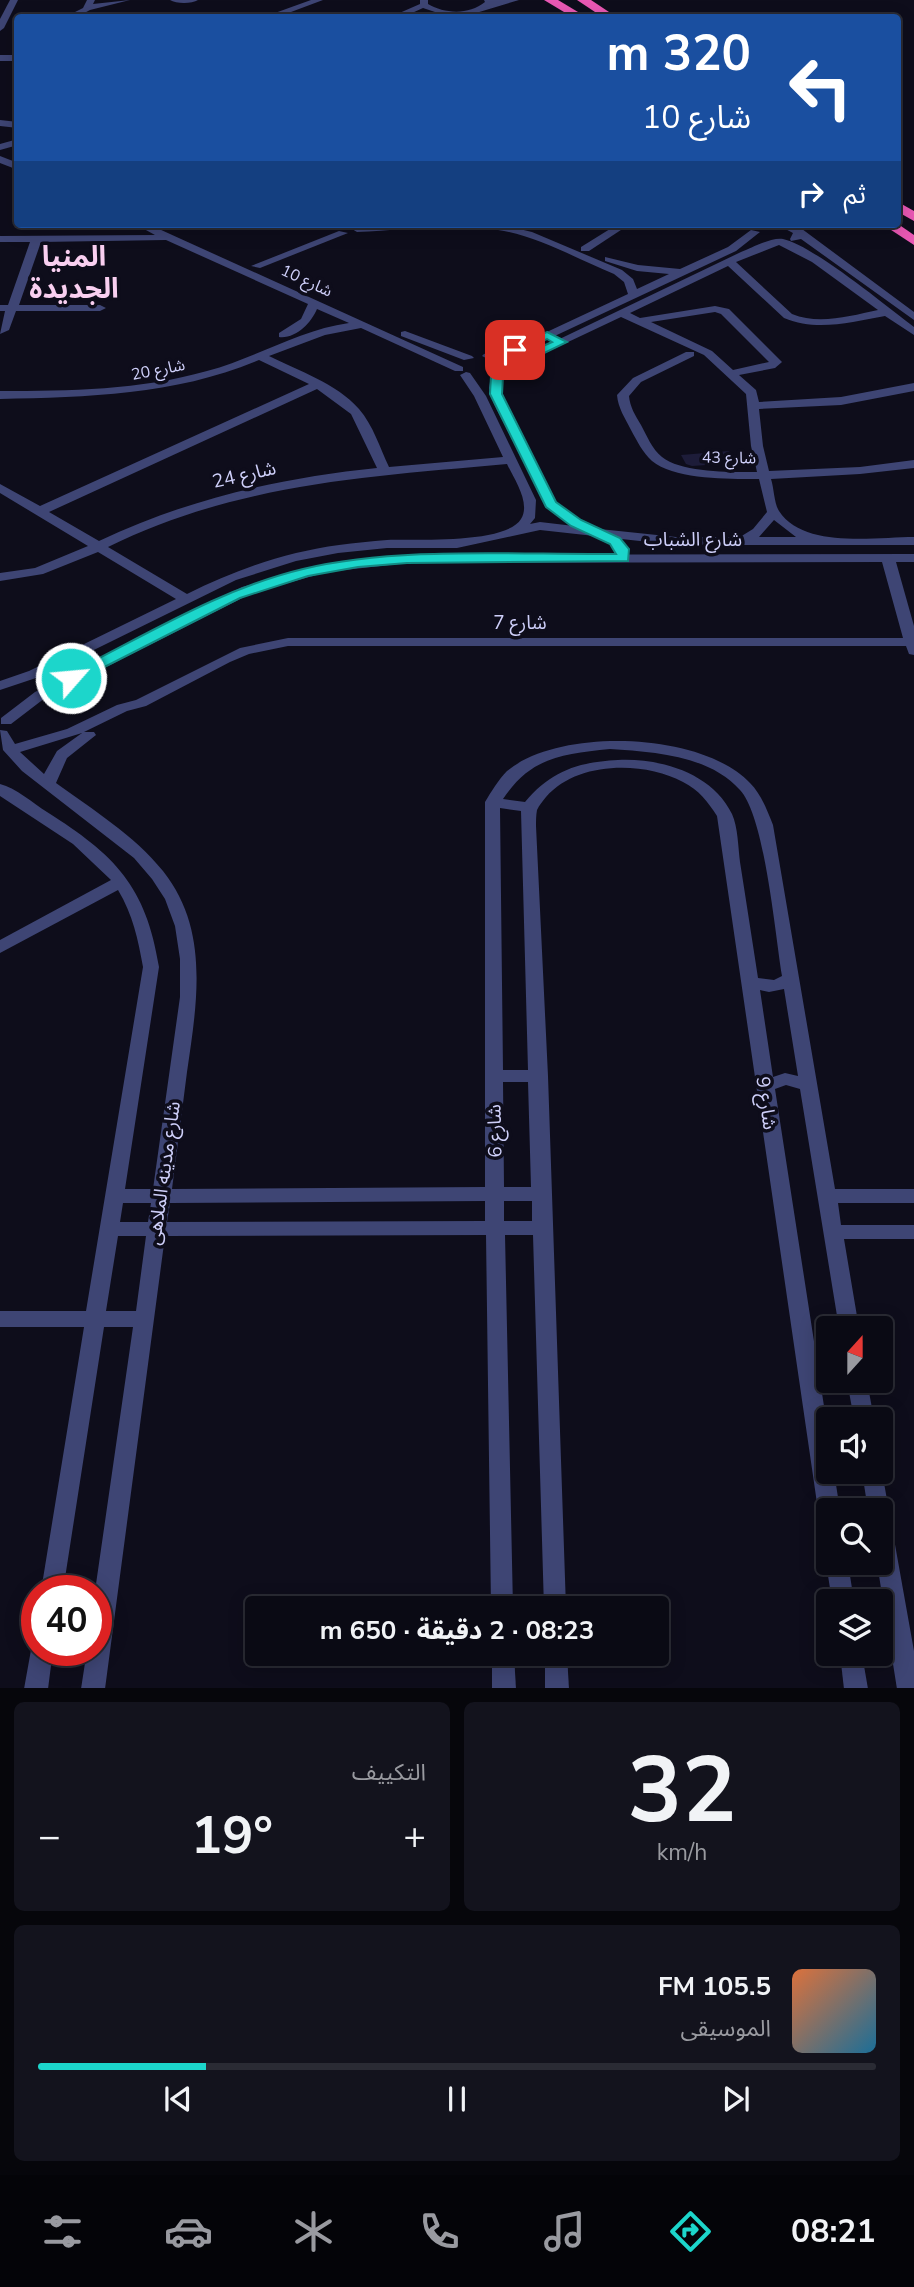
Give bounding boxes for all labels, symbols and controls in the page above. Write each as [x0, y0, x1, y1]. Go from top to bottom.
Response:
text: 320 m [607, 20, 751, 87]
icon: left [775, 42, 866, 133]
text: شارع 10 [642, 96, 751, 139]
icon: right [792, 175, 830, 213]
text: ثم [844, 177, 866, 212]
district label: المنيا الجديدة [29, 238, 119, 308]
street label: شارع 10 [277, 259, 336, 303]
pin [485, 320, 545, 380]
icon: arrive [496, 331, 534, 369]
street label: شارع 20 [129, 354, 187, 387]
street label: شارع 43 [702, 447, 756, 470]
street label: شارع 24 [210, 455, 279, 495]
street label: شارع الشباب [644, 527, 742, 553]
street label: شارع 7 [493, 610, 547, 636]
position arrow [34, 641, 108, 715]
street label: شارع 9 [749, 1075, 783, 1131]
street label: شارع مدينه الملاهى [141, 1100, 187, 1247]
street label: شارع 6 [482, 1104, 508, 1158]
north arrow [816, 1316, 892, 1393]
map controls [816, 1316, 893, 1666]
button: sound [816, 1407, 893, 1484]
button: search [816, 1498, 893, 1575]
speed limit sign: 40 [21, 1575, 112, 1666]
button: layers [816, 1589, 893, 1666]
text: 08:23 · 2 دقيقة · 650 m [320, 1613, 594, 1648]
text: 32 [627, 1729, 737, 1853]
text: التكييف [352, 1757, 426, 1788]
text: 19° [191, 1800, 273, 1871]
text: − [38, 1811, 61, 1862]
text: + [403, 1811, 426, 1862]
text: km/h [657, 1837, 707, 1868]
text: 105.5 FM [658, 1969, 771, 2004]
text: الموسيقى [680, 2013, 771, 2044]
icon: previous [159, 2080, 197, 2118]
icon: pause [438, 2080, 476, 2118]
icon: next [717, 2080, 755, 2118]
icon: filters [38, 2207, 87, 2256]
icon: car [164, 2207, 213, 2256]
icon: climate [289, 2207, 338, 2256]
icon: phone [415, 2207, 464, 2256]
icon: music [540, 2207, 589, 2256]
icon: directions [666, 2207, 715, 2256]
text: 08:21 [791, 2210, 876, 2253]

